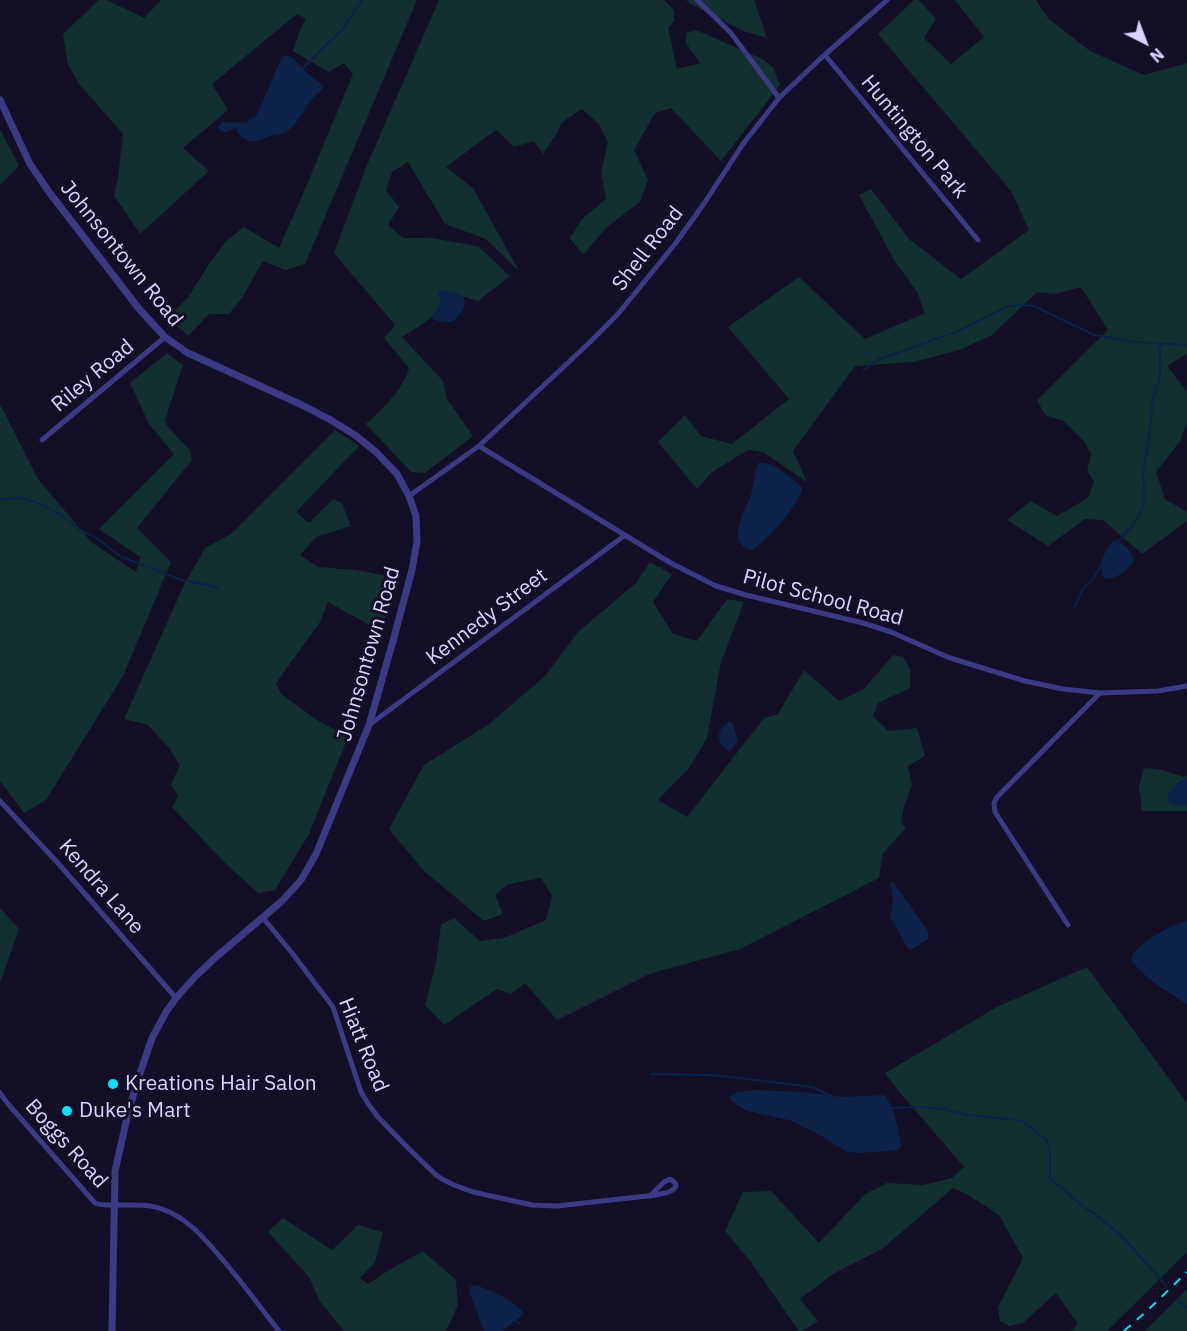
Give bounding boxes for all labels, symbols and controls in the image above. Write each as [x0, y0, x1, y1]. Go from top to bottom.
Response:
north arrow [1115, 12, 1175, 72]
text: N [1146, 44, 1168, 67]
street label: Huntington Park [855, 70, 973, 204]
street label: Johnsontown Road [54, 176, 188, 332]
street label: Shell Road [607, 202, 689, 296]
street label: Riley Road [47, 334, 139, 418]
street label: Kennedy Street [422, 563, 552, 671]
street label: Johnsontown Road [332, 564, 406, 744]
street label: Pilot School Road [740, 564, 906, 632]
street label: Kendra Lane [53, 834, 149, 940]
street label: Hiatt Road [333, 994, 393, 1096]
place label: Kreations Hair Salon [125, 1071, 317, 1097]
marker: Kreations Hair Salon [106, 1077, 120, 1091]
street label: Boggs Road [19, 1094, 113, 1194]
place label: Duke's Mart [79, 1098, 191, 1124]
marker: Duke's Mart [60, 1104, 74, 1118]

